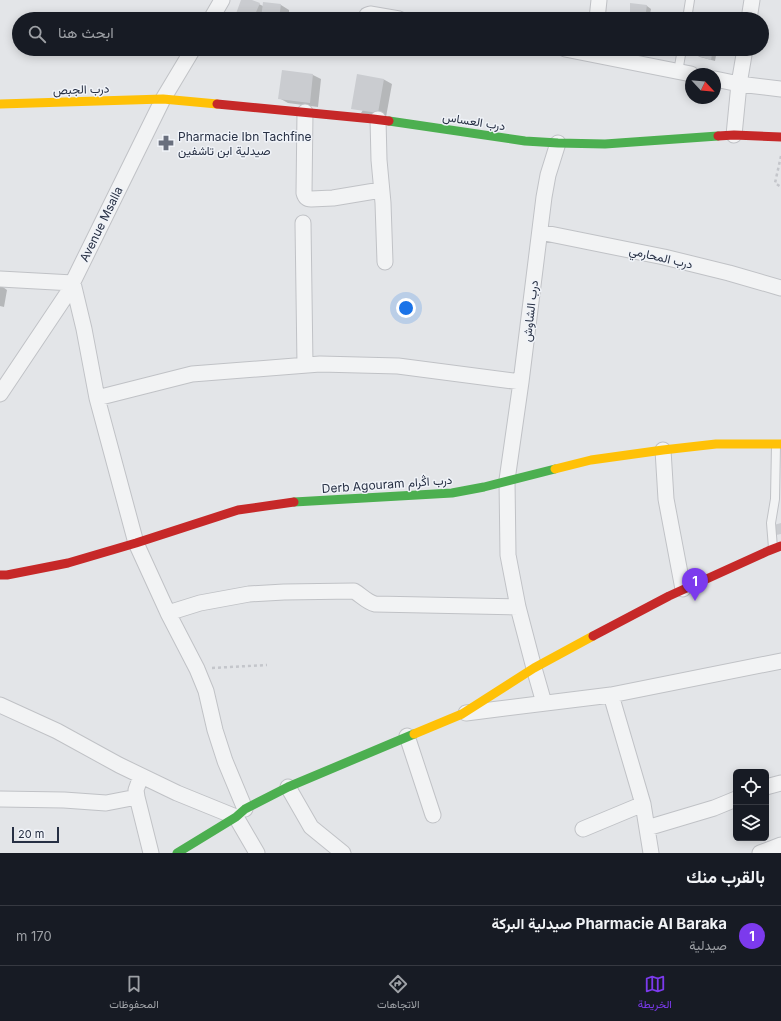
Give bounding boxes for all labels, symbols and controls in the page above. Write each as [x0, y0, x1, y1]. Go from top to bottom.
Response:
search box [12, 12, 769, 56]
icon: search [26, 23, 48, 45]
text: ابحث هنا [58, 23, 114, 42]
north arrow [685, 68, 721, 104]
street label: درب الجبص [52, 81, 110, 98]
street label: درب العساس [441, 109, 507, 134]
place label: Pharmacie Ibn Tachfine صيدلية ابن تاشفين [178, 129, 312, 159]
pharmacy icon: Pharmacie Ibn Tachfine صيدلية ابن تاشفين [157, 134, 175, 152]
street label: Avenue Msalla [76, 184, 126, 264]
street label: درب المحارمي [627, 242, 695, 275]
street label: درب الشاوش [519, 279, 542, 343]
your location [396, 298, 416, 318]
street label: Derb Agouram درب اڭرام [321, 472, 453, 497]
pin: 1 [682, 568, 708, 601]
map controls [733, 769, 769, 841]
button: locate [733, 769, 769, 805]
button: layers [733, 805, 769, 841]
scale bar [12, 825, 59, 844]
text: 20 m [18, 827, 44, 841]
text: بالقرب منك [686, 867, 765, 887]
text: Pharmacie Al Baraka صيدلية البركة [492, 914, 727, 933]
text: 170 m [16, 928, 52, 944]
text: 1 [749, 928, 755, 944]
text: صيدلية [689, 937, 727, 953]
tab: المحفوظات [109, 973, 159, 1014]
tab: الاتجاهات [377, 973, 420, 1014]
tab: الخريطة [638, 973, 672, 1014]

